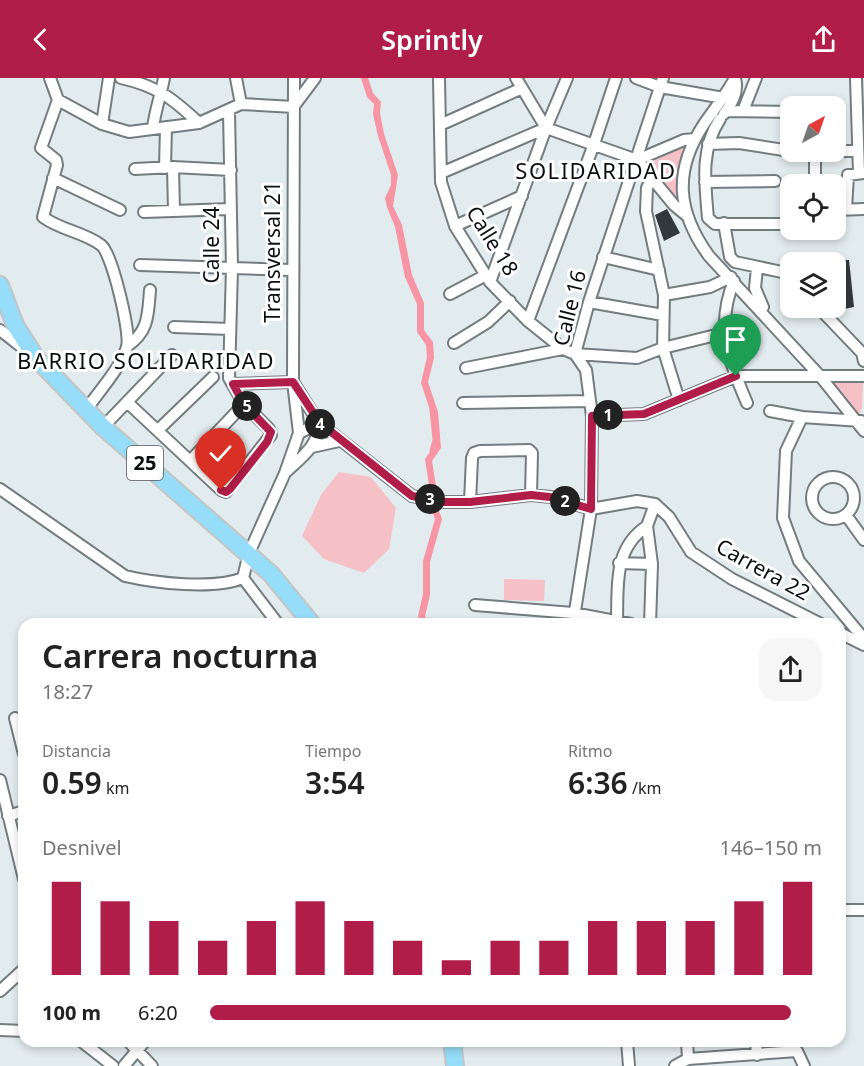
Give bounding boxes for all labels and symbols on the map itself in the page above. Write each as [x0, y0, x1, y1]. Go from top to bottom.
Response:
north arrow [780, 96, 846, 162]
district label: SOLIDARIDAD [515, 155, 677, 185]
street label: Transversal 21 [258, 181, 286, 323]
street label: Calle 18 [461, 200, 525, 281]
street label: Calle 24 [197, 206, 225, 284]
street label: Calle 16 [546, 267, 592, 349]
pin [710, 314, 761, 376]
district label: BARRIO SOLIDARIDAD [17, 345, 275, 375]
pin: 5 [232, 391, 262, 421]
pin: 1 [593, 400, 623, 430]
pin: 4 [305, 409, 335, 439]
pin [195, 428, 246, 490]
road number: 25 [127, 446, 163, 480]
pin: 3 [415, 484, 445, 514]
pin: 2 [550, 486, 580, 516]
street label: Carrera 22 [712, 532, 815, 606]

